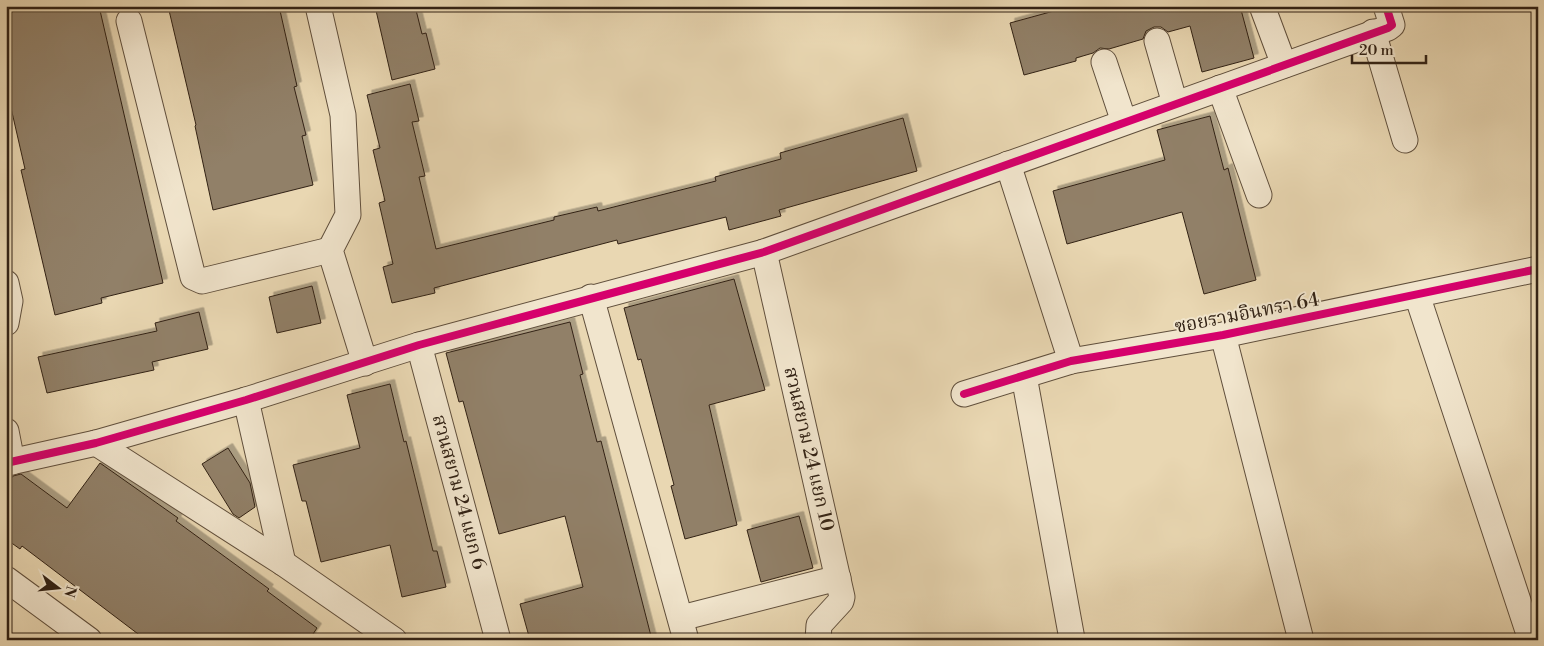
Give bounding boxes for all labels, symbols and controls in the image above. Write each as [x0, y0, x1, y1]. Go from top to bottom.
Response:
scale bar [1352, 32, 1425, 64]
text: 20 m [1359, 41, 1394, 60]
street label: ซอยรามอินทรา 64 [1173, 287, 1321, 339]
street label: สวนสยาม 24 แยก 10 [778, 364, 840, 534]
street label: สวนสยาม 24 แยก 6 [427, 412, 491, 572]
north arrow [32, 564, 82, 614]
text: N [59, 584, 80, 599]

